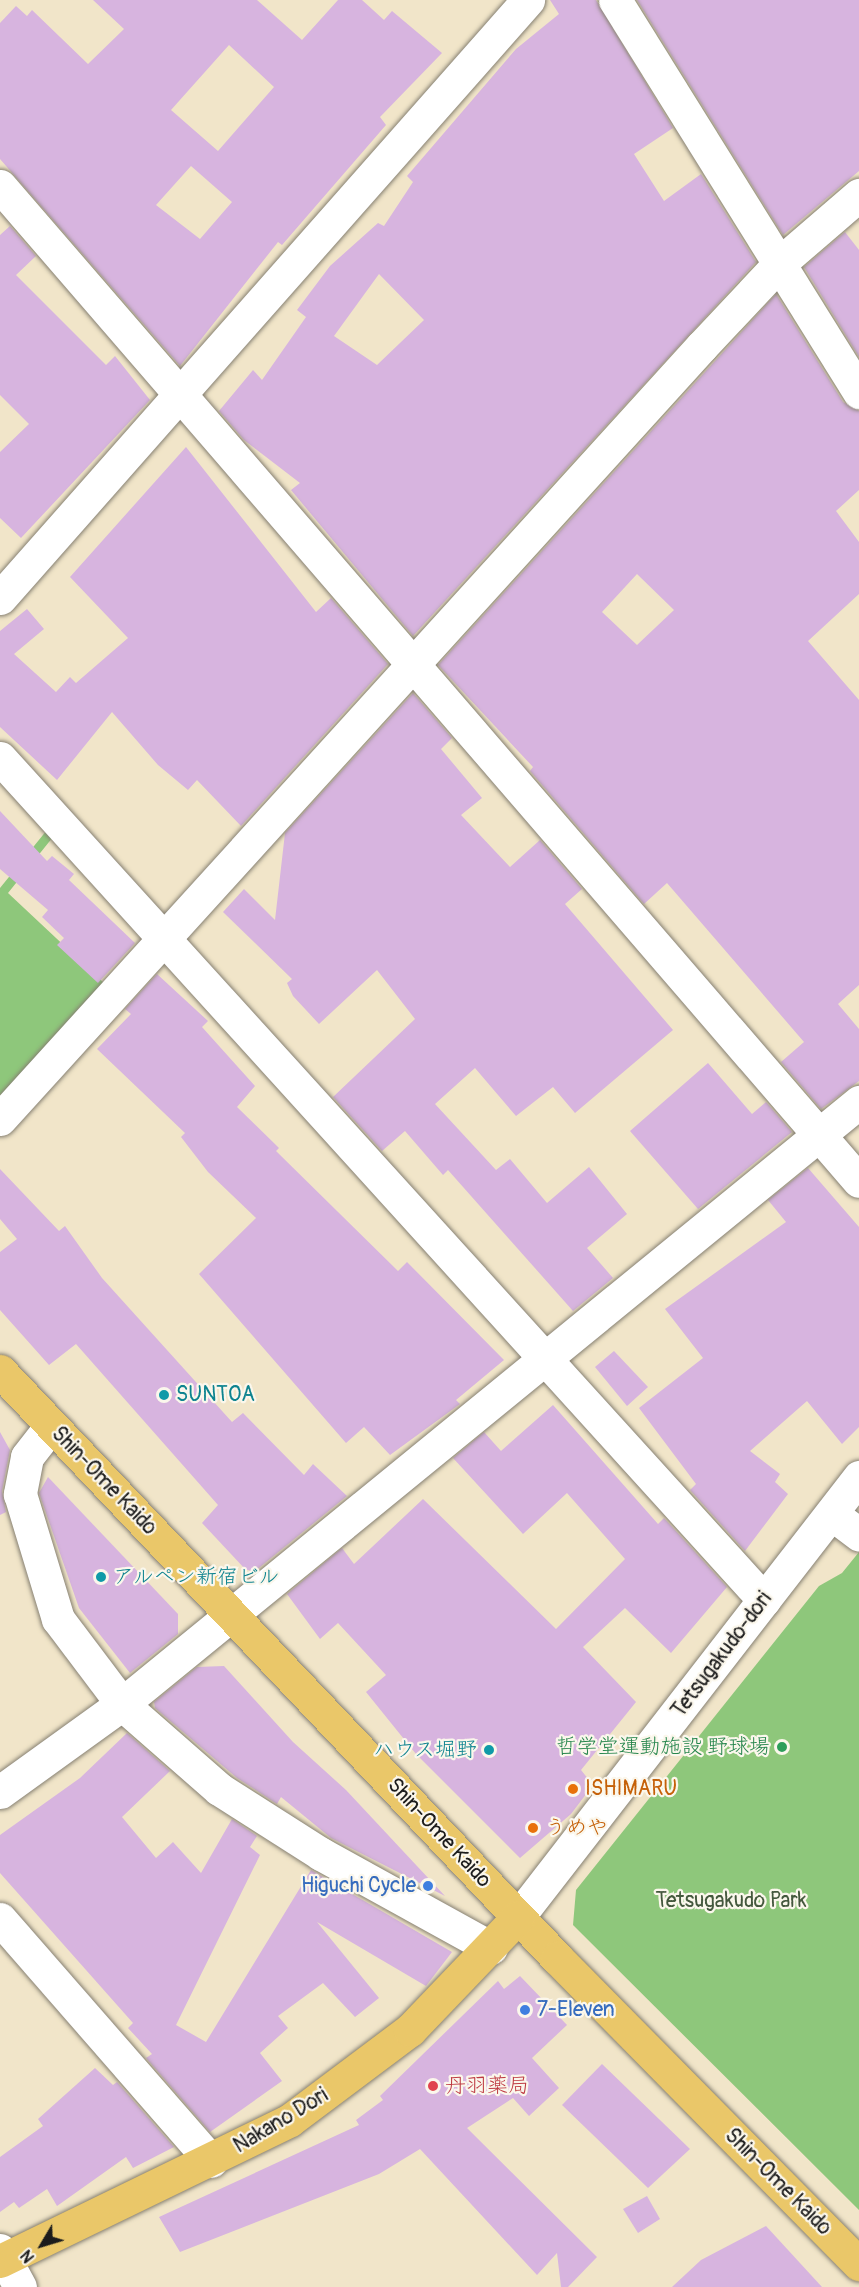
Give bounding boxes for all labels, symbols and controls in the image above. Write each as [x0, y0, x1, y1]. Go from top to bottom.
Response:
place label: SUNTOA [176, 1382, 255, 1408]
marker: SUNTOA [157, 1388, 171, 1402]
street label: Shin-Ome Kaido [46, 1422, 162, 1540]
place label: アルペン新宿ビル [113, 1564, 281, 1590]
marker: アルペン新宿ビル [94, 1570, 108, 1584]
street label: Tetsugakudo-dori [667, 1587, 777, 1723]
place label: 哲学堂運動施設 野球場 [555, 1734, 770, 1760]
place label: ハウス堀野 [372, 1737, 477, 1763]
marker: 哲学堂運動施設 野球場 [775, 1740, 789, 1754]
marker: ハウス堀野 [482, 1743, 496, 1757]
street label: Shin-Ome Kaido [382, 1773, 496, 1893]
place label: ISHIMARU [585, 1776, 677, 1802]
marker: ISHIMARU [566, 1782, 580, 1796]
place label: うめや [545, 1815, 608, 1841]
marker: うめや [526, 1821, 540, 1835]
place label: Higuchi Cycle [301, 1873, 416, 1899]
marker: Higuchi Cycle [421, 1879, 435, 1893]
park label: Tetsugakudo Park [656, 1888, 806, 1914]
place label: 7-Eleven [537, 1997, 615, 2023]
marker: 7-Eleven [518, 2003, 532, 2017]
place label: 丹羽薬局 [445, 2073, 529, 2099]
marker: 丹羽薬局 [426, 2079, 440, 2093]
street label: Nakano Dori [229, 2083, 333, 2159]
street label: Shin-Ome Kaido [719, 2123, 837, 2241]
north arrow [12, 2215, 72, 2275]
text: N [17, 2246, 39, 2267]

